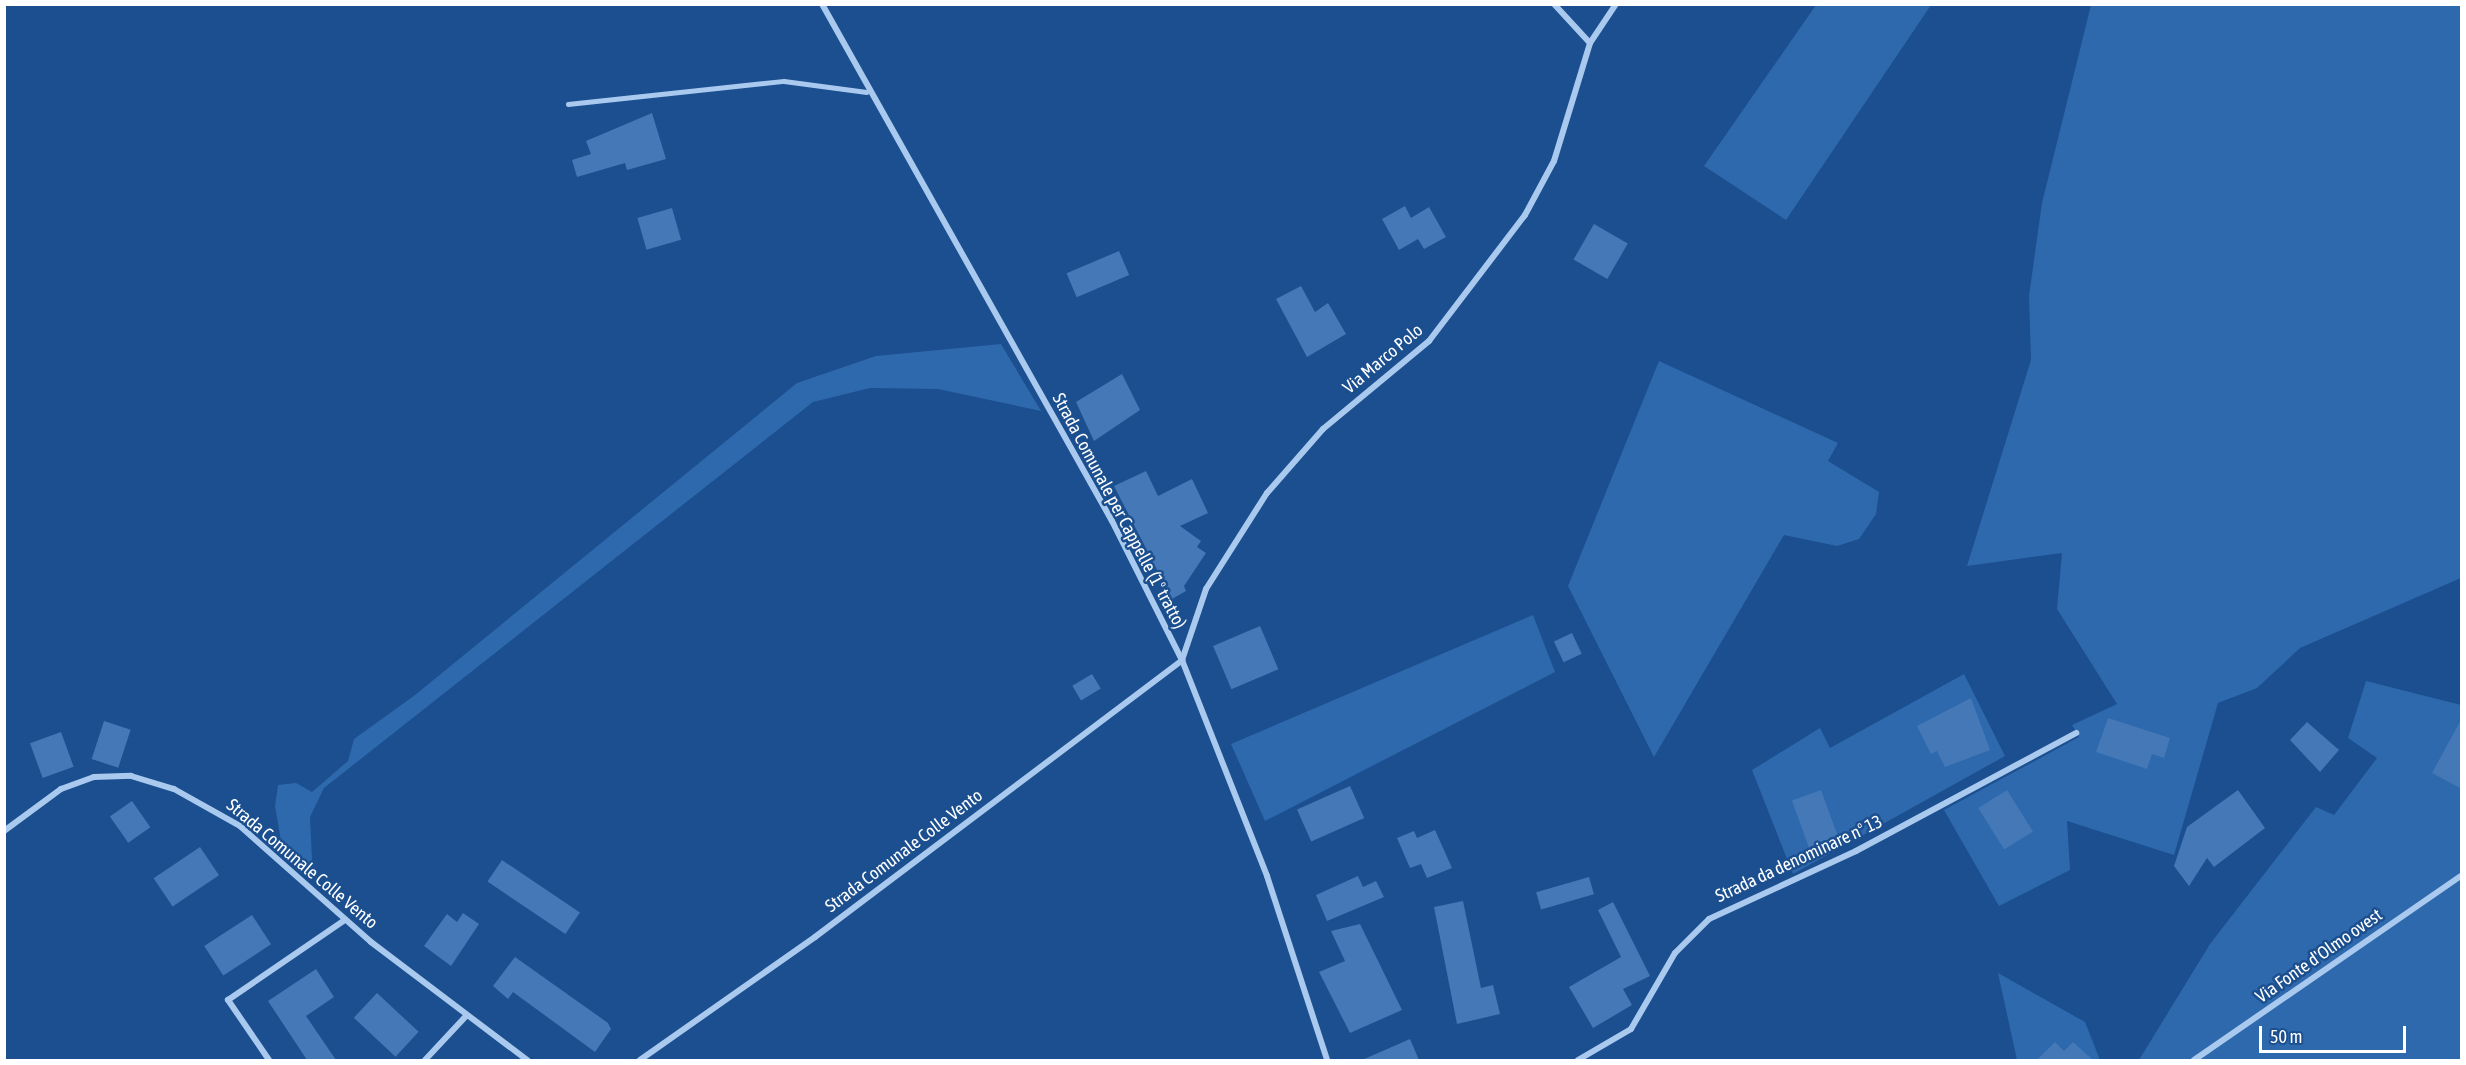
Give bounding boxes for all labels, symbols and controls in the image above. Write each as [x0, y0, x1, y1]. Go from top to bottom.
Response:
street label: Via Marco Polo [1339, 319, 1427, 399]
street label: Strada Comunale per Cappelle (1º tratto) [1048, 389, 1190, 633]
street label: Strada Comunale Colle Vento [821, 785, 987, 917]
street label: Strada Comunale Colle Vento [222, 794, 382, 934]
street label: Strada da denominare nº 13 [1712, 811, 1886, 907]
street label: Via Fonte d'Olmo ovest [2252, 904, 2386, 1008]
scale bar [2262, 1014, 2409, 1052]
text: 50 m [2270, 1026, 2302, 1047]

